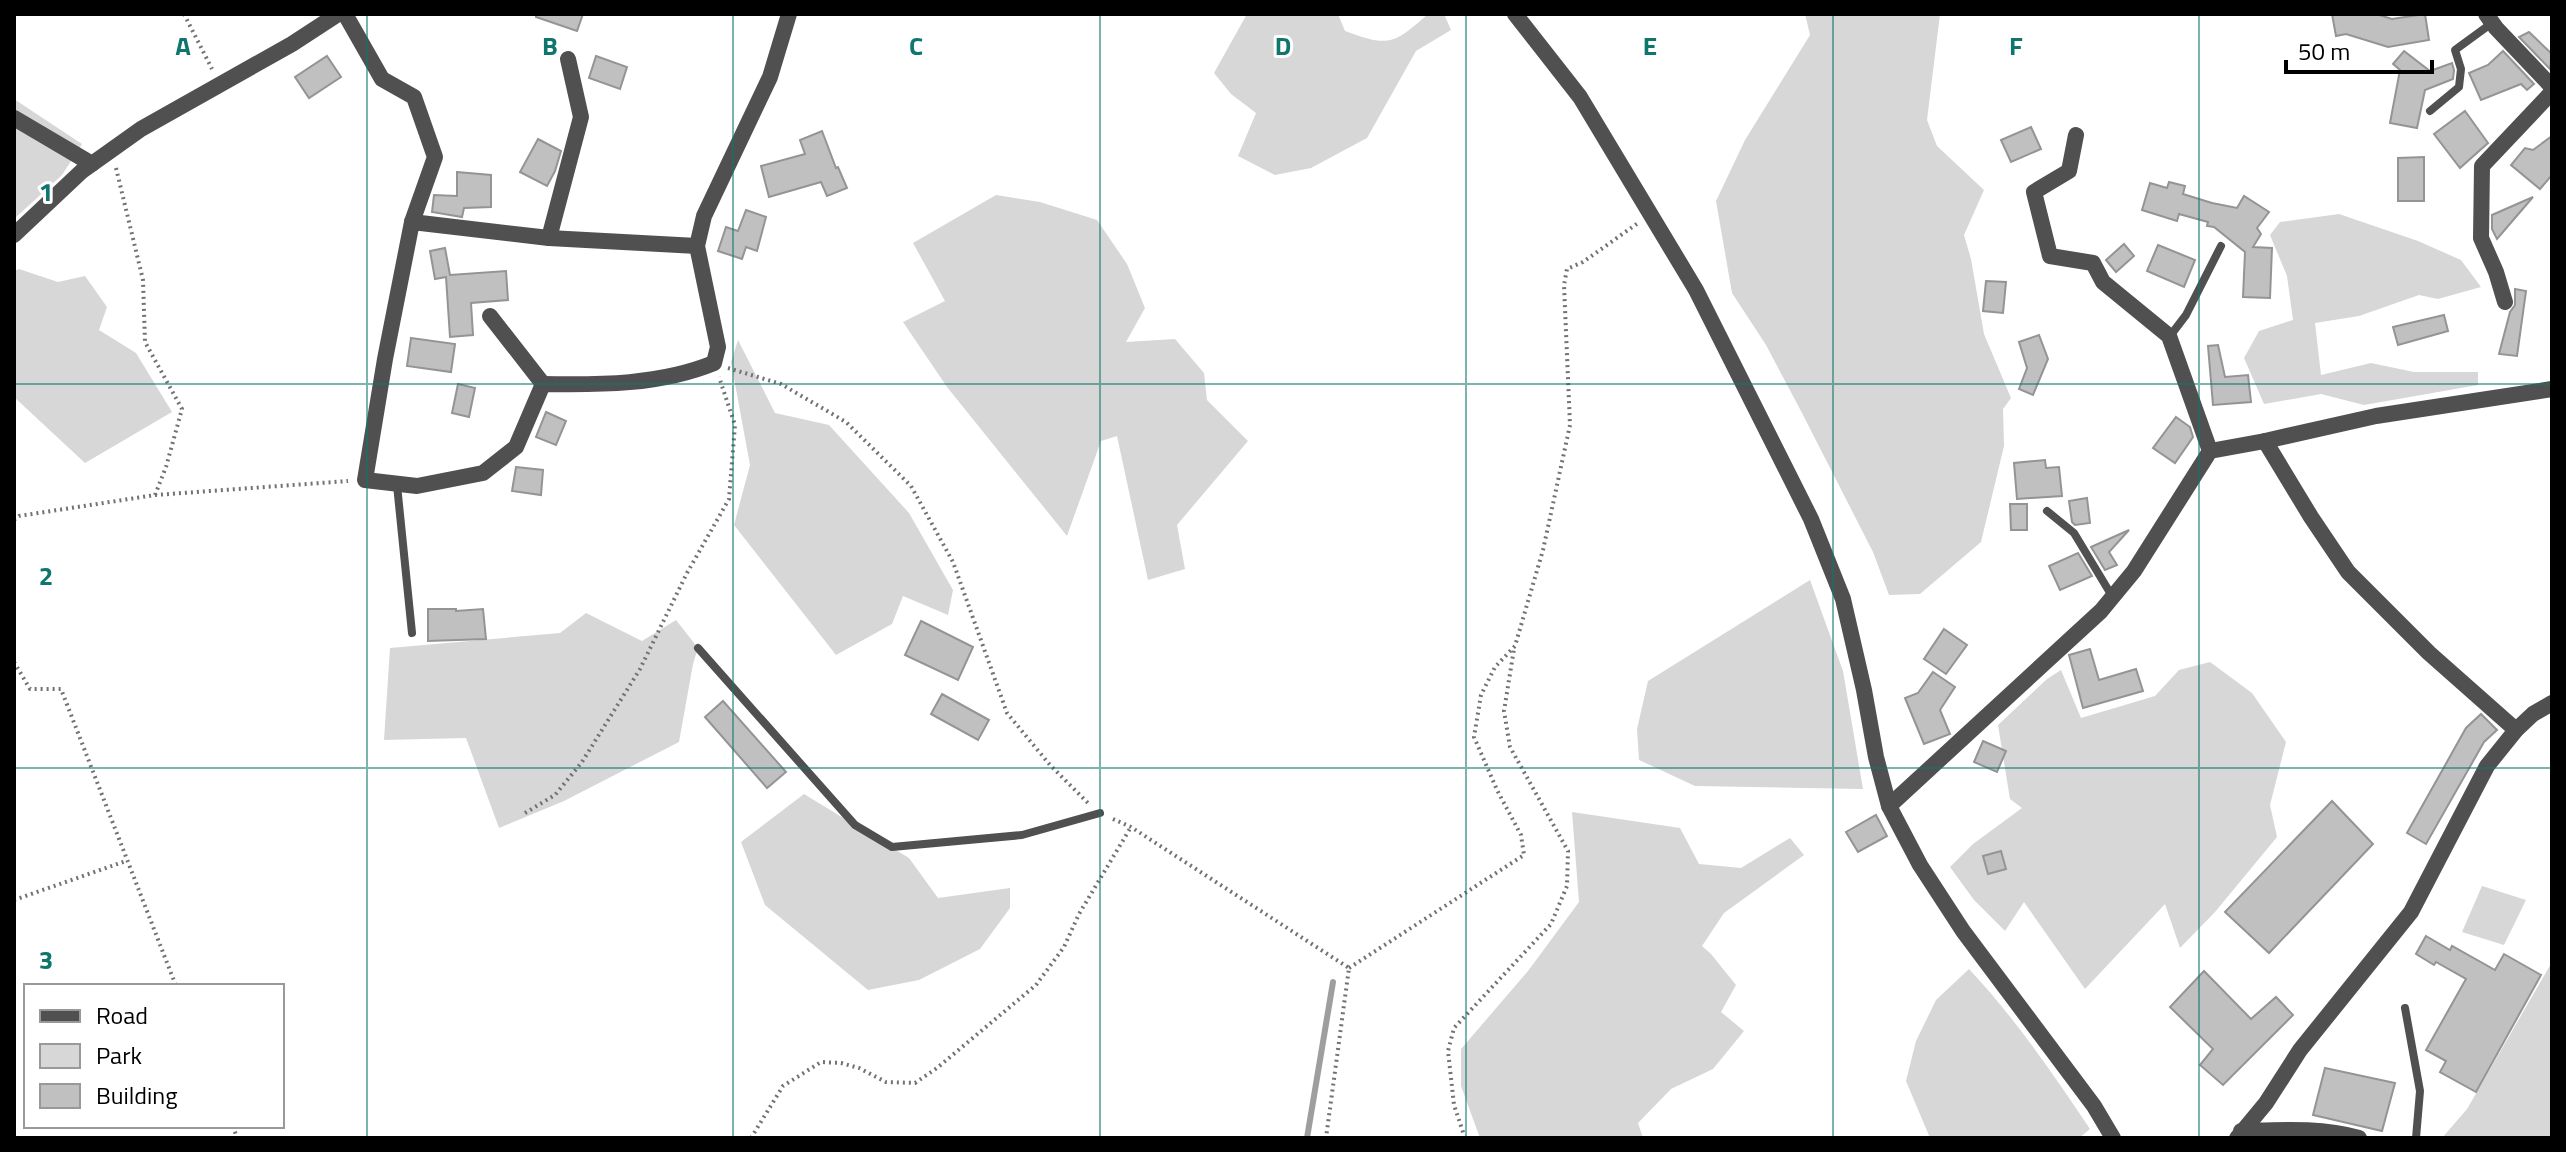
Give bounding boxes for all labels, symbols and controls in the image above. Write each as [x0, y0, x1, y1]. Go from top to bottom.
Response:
scale bar [2286, 24, 2432, 74]
text: A [175, 26, 191, 65]
text: B [542, 26, 558, 65]
text: C [909, 26, 923, 65]
text: D [1275, 26, 1291, 65]
text: E [1643, 26, 1657, 65]
text: F [2009, 26, 2023, 65]
text: 50 m [2298, 33, 2350, 69]
text: 1 [39, 172, 53, 211]
text: 2 [39, 556, 53, 595]
text: 3 [39, 940, 53, 979]
legend [24, 984, 284, 1128]
text: Road [96, 997, 148, 1033]
text: Park [96, 1037, 142, 1073]
text: Building [96, 1077, 178, 1113]

